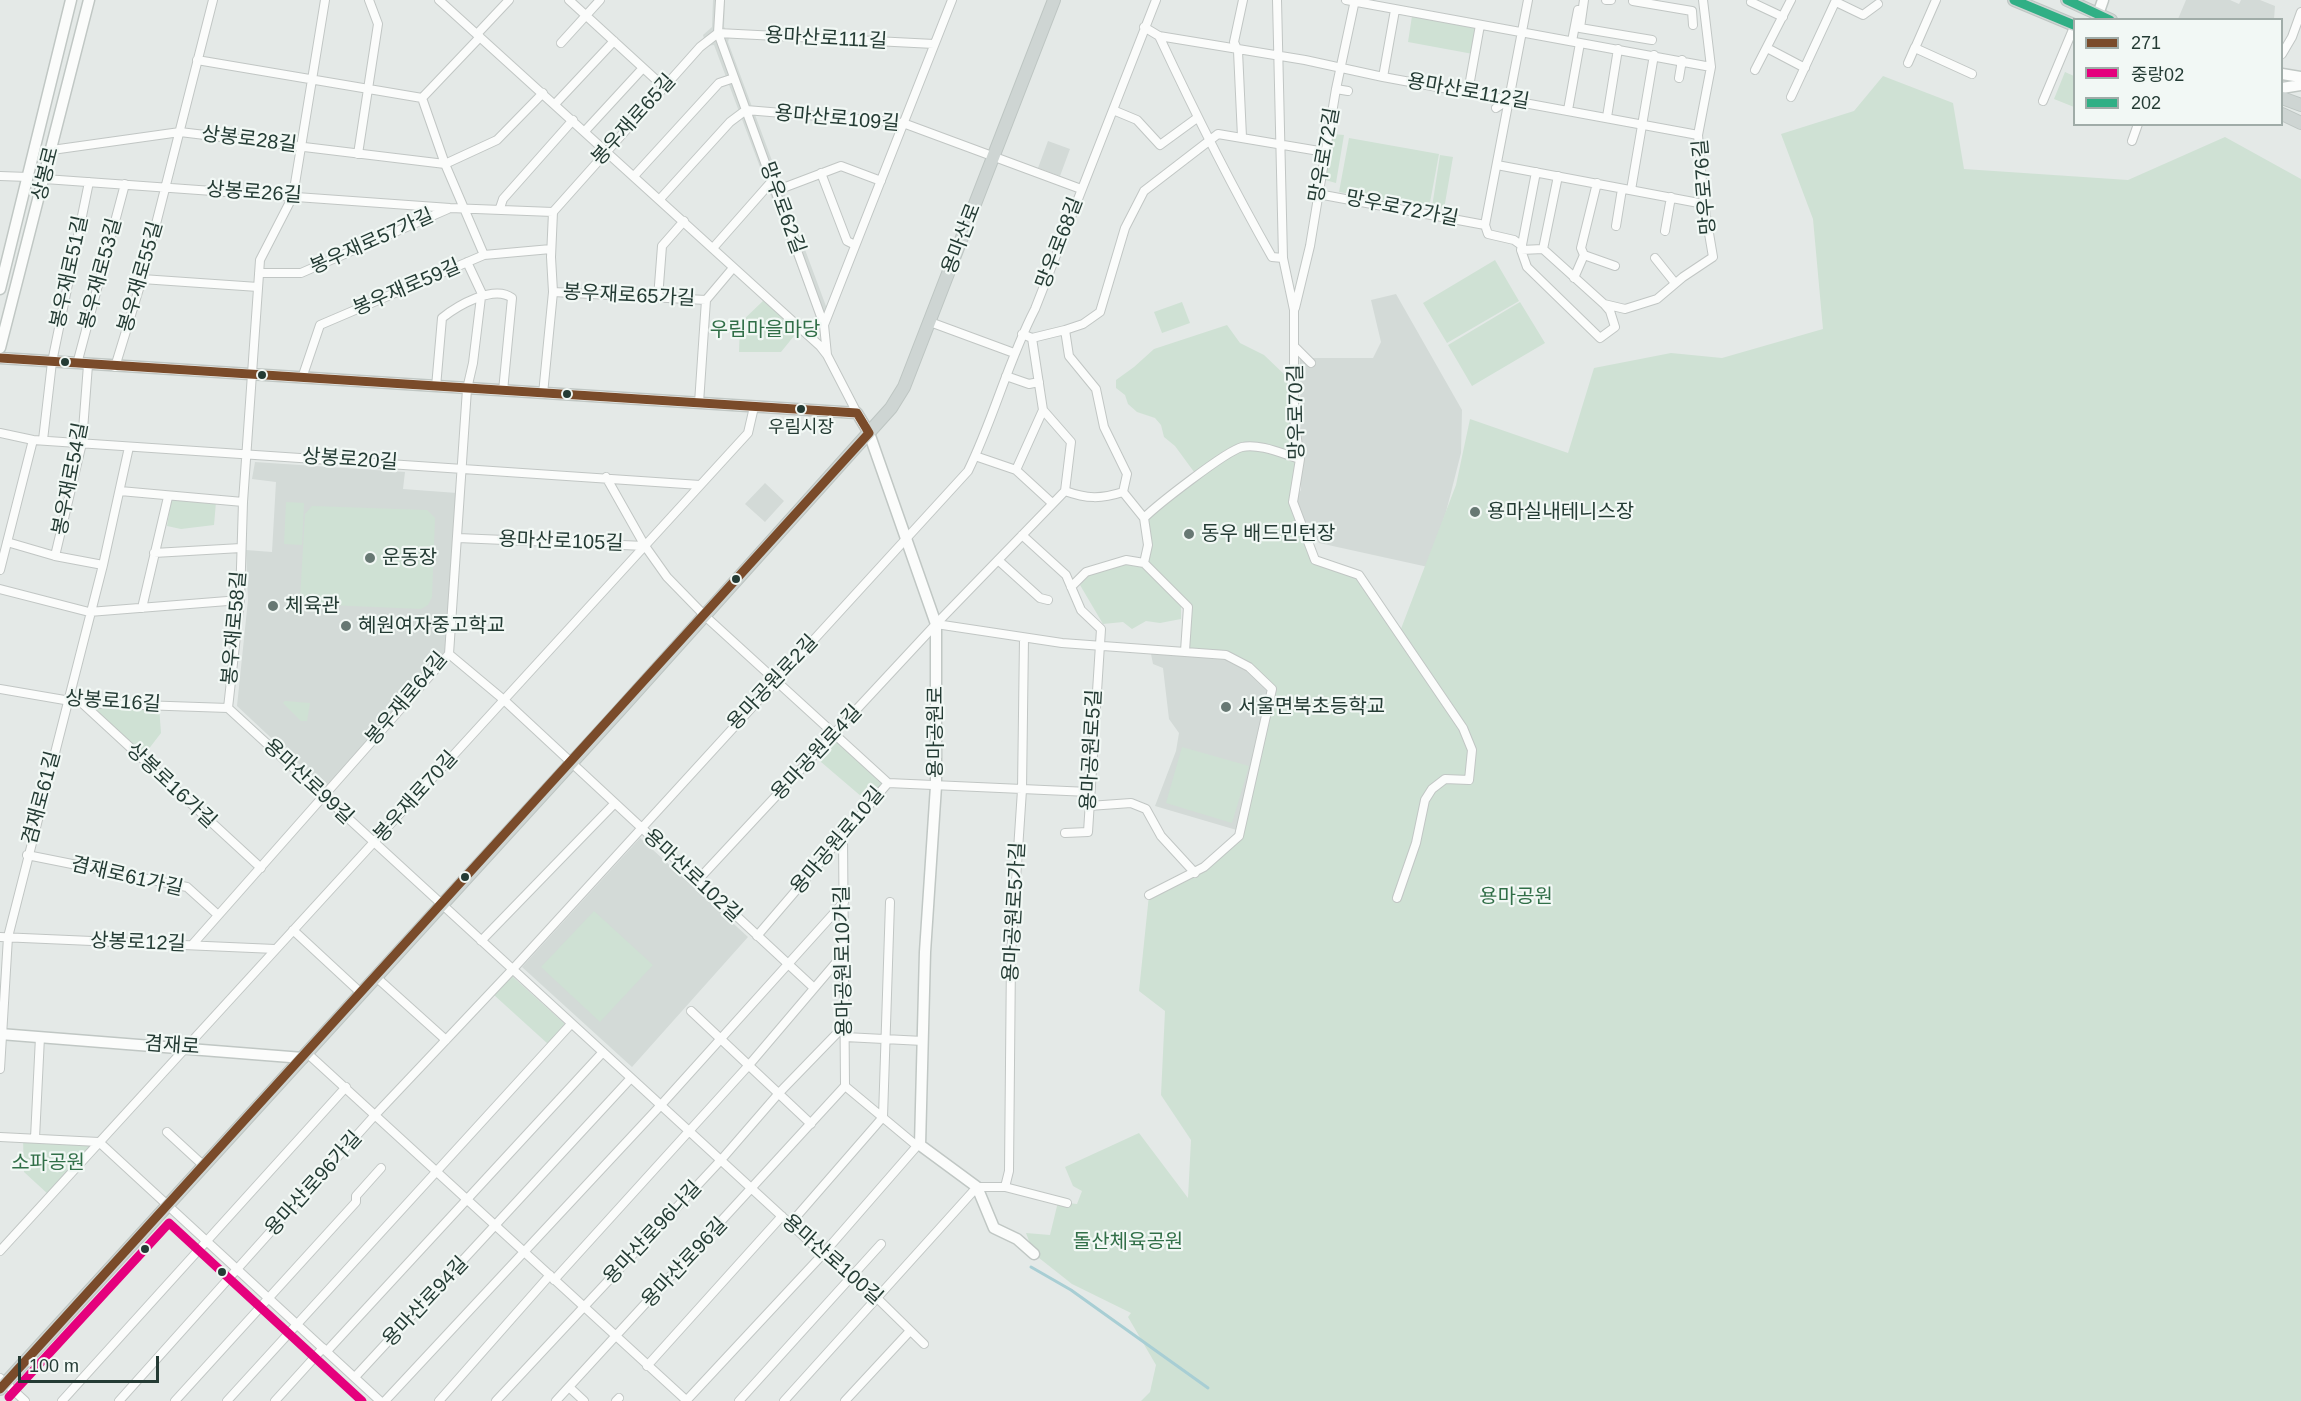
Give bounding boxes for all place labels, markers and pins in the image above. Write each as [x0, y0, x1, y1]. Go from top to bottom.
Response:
unlabelled marker [59, 356, 71, 368]
unlabelled marker [256, 369, 268, 381]
unlabelled marker [561, 388, 573, 400]
marker: 우림시장 [795, 403, 807, 415]
place label: 우림시장 [768, 417, 834, 439]
place label: 용마실내테니스장 [1487, 500, 1634, 524]
marker: 용마실내테니스장 [1468, 505, 1482, 519]
place label: 동우 배드민턴장 [1201, 522, 1335, 546]
marker: 동우 배드민턴장 [1182, 527, 1196, 541]
place label: 운동장 [382, 546, 437, 570]
marker: 운동장 [363, 551, 377, 565]
unlabelled marker [730, 573, 742, 585]
place label: 체육관 [285, 594, 340, 618]
marker: 체육관 [266, 599, 280, 613]
place label: 혜원여자중고학교 [358, 614, 505, 638]
marker: 혜원여자중고학교 [339, 619, 353, 633]
place label: 서울면북초등학교 [1238, 695, 1385, 719]
marker: 서울면북초등학교 [1219, 700, 1233, 714]
unlabelled marker [459, 871, 471, 883]
unlabelled marker [139, 1243, 151, 1255]
unlabelled marker [216, 1266, 228, 1278]

